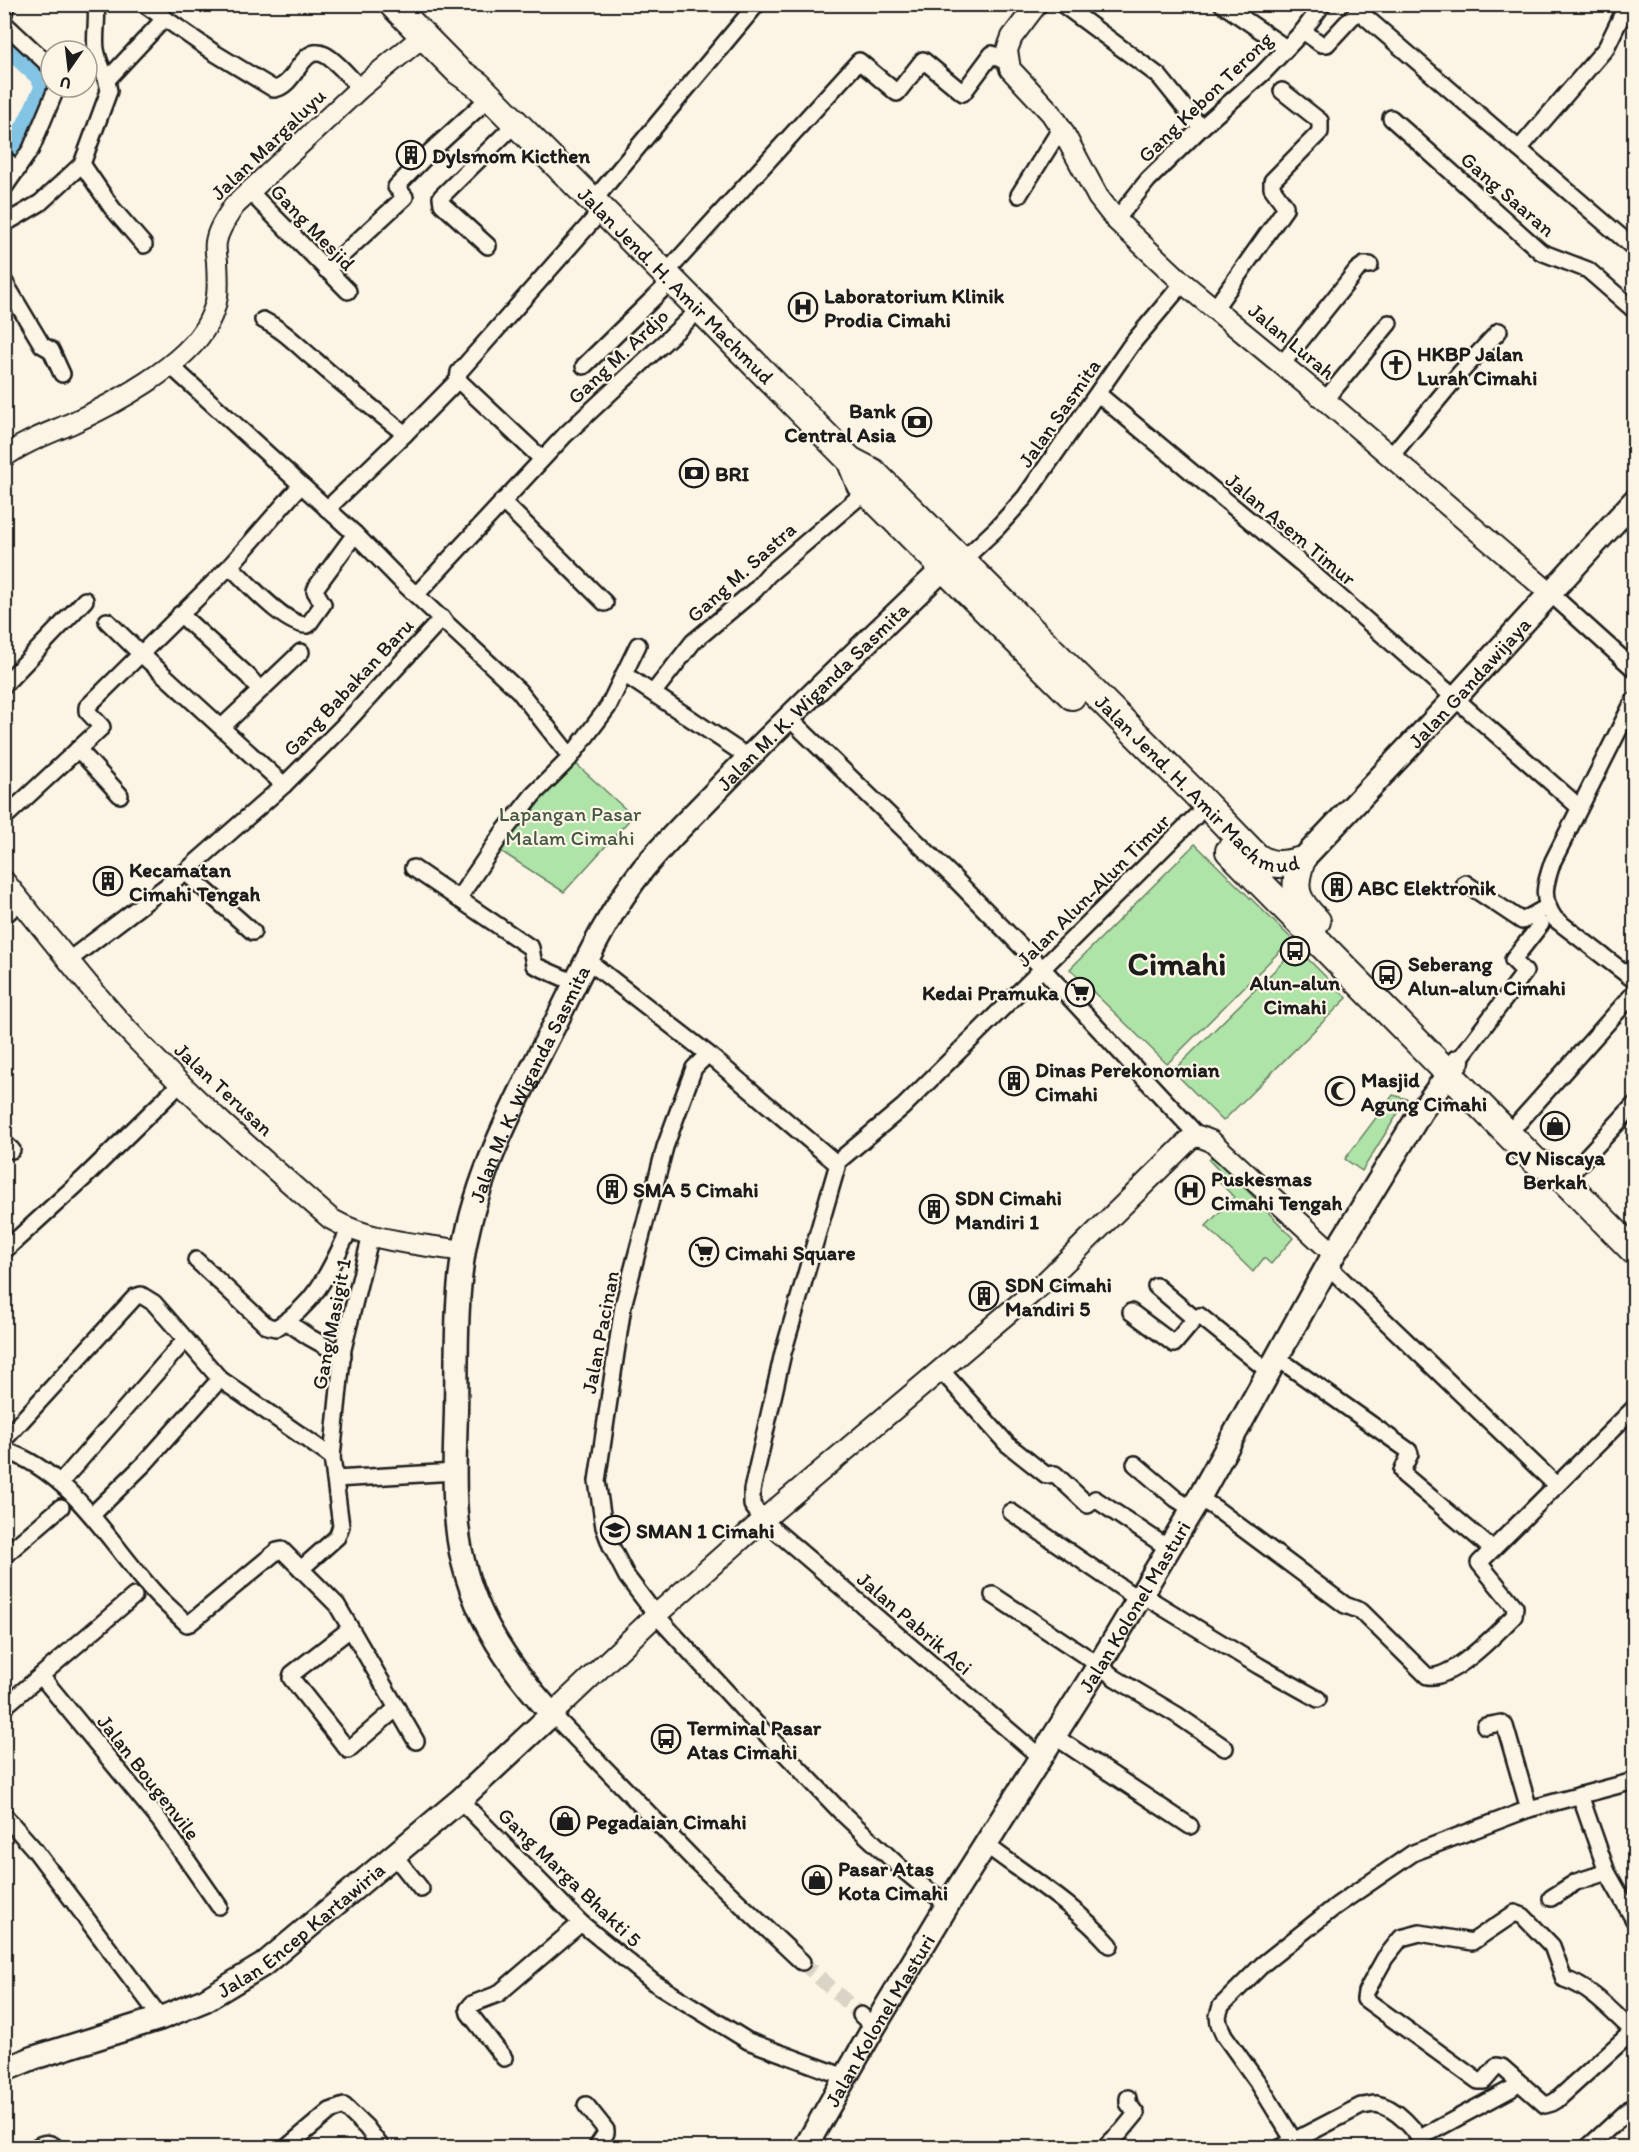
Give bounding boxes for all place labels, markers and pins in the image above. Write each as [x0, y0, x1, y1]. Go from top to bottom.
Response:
building icon: Dylsmom Kicthen [395, 139, 427, 171]
place label: Dylsmom Kicthen [432, 143, 590, 169]
place label: Laboratorium Klinik Prodia Cimahi [824, 283, 1005, 332]
hospital icon: Laboratorium Klinik Prodia Cimahi [787, 291, 819, 323]
place label: HKBP Jalan Lurah Cimahi [1417, 341, 1537, 390]
church icon: HKBP Jalan Lurah Cimahi [1380, 349, 1412, 381]
place label: Bank Central Asia [784, 398, 897, 447]
bank icon: Bank Central Asia [901, 406, 933, 438]
bank icon: BRI [678, 457, 710, 489]
place label: BRI [715, 461, 750, 486]
place label: Kecamatan Cimahi Tengah [129, 857, 260, 907]
building icon: Kecamatan Cimahi Tengah [92, 865, 124, 897]
building icon: ABC Elektronik [1321, 871, 1353, 903]
place label: ABC Elektronik [1357, 875, 1497, 900]
bus stop icon: Alun-alun Cimahi [1279, 935, 1311, 967]
place label: Seberang Alun-alun Cimahi [1407, 951, 1566, 1000]
bus stop icon: Seberang Alun-alun Cimahi [1371, 959, 1403, 991]
place label: Alun-alun Cimahi [1249, 970, 1340, 1019]
supermarket icon: Kedai Pramuka [1064, 976, 1096, 1008]
place label: Kedai Pramuka [922, 980, 1060, 1005]
place label: Dinas Perekonomian Cimahi [1035, 1057, 1220, 1106]
building icon: Dinas Perekonomian Cimahi [998, 1065, 1030, 1097]
place label: Masjid Agung Cimahi [1360, 1067, 1487, 1117]
mosque icon: Masjid Agung Cimahi [1324, 1075, 1356, 1107]
shop icon: CV Niscaya Berkah [1539, 1110, 1571, 1142]
place label: CV Niscaya Berkah [1505, 1145, 1606, 1194]
place label: Puskesmas Cimahi Tengah [1211, 1166, 1342, 1216]
building icon: SMA 5 Cimahi [596, 1173, 628, 1205]
hospital icon: Puskesmas Cimahi Tengah [1174, 1174, 1206, 1206]
place label: SMA 5 Cimahi [633, 1177, 759, 1202]
place label: SDN Cimahi Mandiri 1 [955, 1185, 1062, 1234]
building icon: SDN Cimahi Mandiri 1 [918, 1193, 950, 1225]
supermarket icon: Cimahi Square [688, 1236, 720, 1268]
place label: Cimahi Square [725, 1240, 856, 1266]
place label: SDN Cimahi Mandiri 5 [1005, 1272, 1112, 1321]
building icon: SDN Cimahi Mandiri 5 [968, 1280, 1000, 1312]
school or university icon: SMAN 1 Cimahi [599, 1514, 631, 1546]
place label: SMAN 1 Cimahi [636, 1518, 775, 1543]
place label: Terminal Pasar Atas Cimahi [686, 1715, 822, 1764]
bus stop icon: Terminal Pasar Atas Cimahi [650, 1723, 682, 1755]
shop icon: Pegadaian Cimahi [549, 1805, 581, 1837]
place label: Pegadaian Cimahi [586, 1809, 747, 1835]
place label: Pasar Atas Kota Cimahi [838, 1856, 948, 1905]
shop icon: Pasar Atas Kota Cimahi [801, 1864, 833, 1896]

